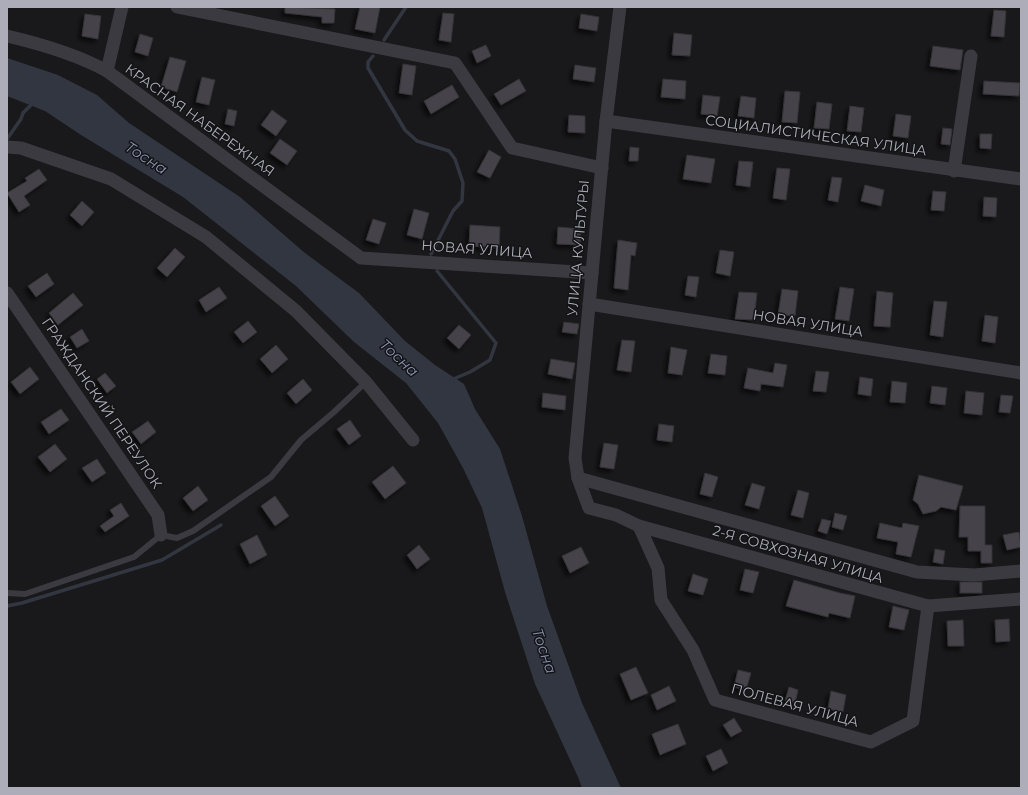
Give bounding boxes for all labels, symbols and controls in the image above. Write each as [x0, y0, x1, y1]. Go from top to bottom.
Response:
street label: КРАСНАЯ НАБЕРЕЖНАЯ [122, 60, 278, 180]
street label: СОЦИАЛИСТИЧЕСКАЯ УЛИЦА [704, 111, 928, 160]
water label: Тосна [122, 137, 171, 178]
street label: УЛИЦА КУЛЬТУРЫ [563, 179, 593, 317]
street label: НОВАЯ УЛИЦА [421, 236, 534, 262]
street label: НОВАЯ УЛИЦА [752, 305, 865, 341]
street label: ГРАЖДАНСКИЙ ПЕРЕУЛОК [38, 314, 166, 492]
water label: Тосна [376, 335, 423, 381]
street label: 2-Я СОВХОЗНАЯ УЛИЦА [711, 521, 886, 587]
water label: Тосна [528, 626, 561, 676]
street label: ПОЛЕВАЯ УЛИЦА [729, 679, 861, 731]

